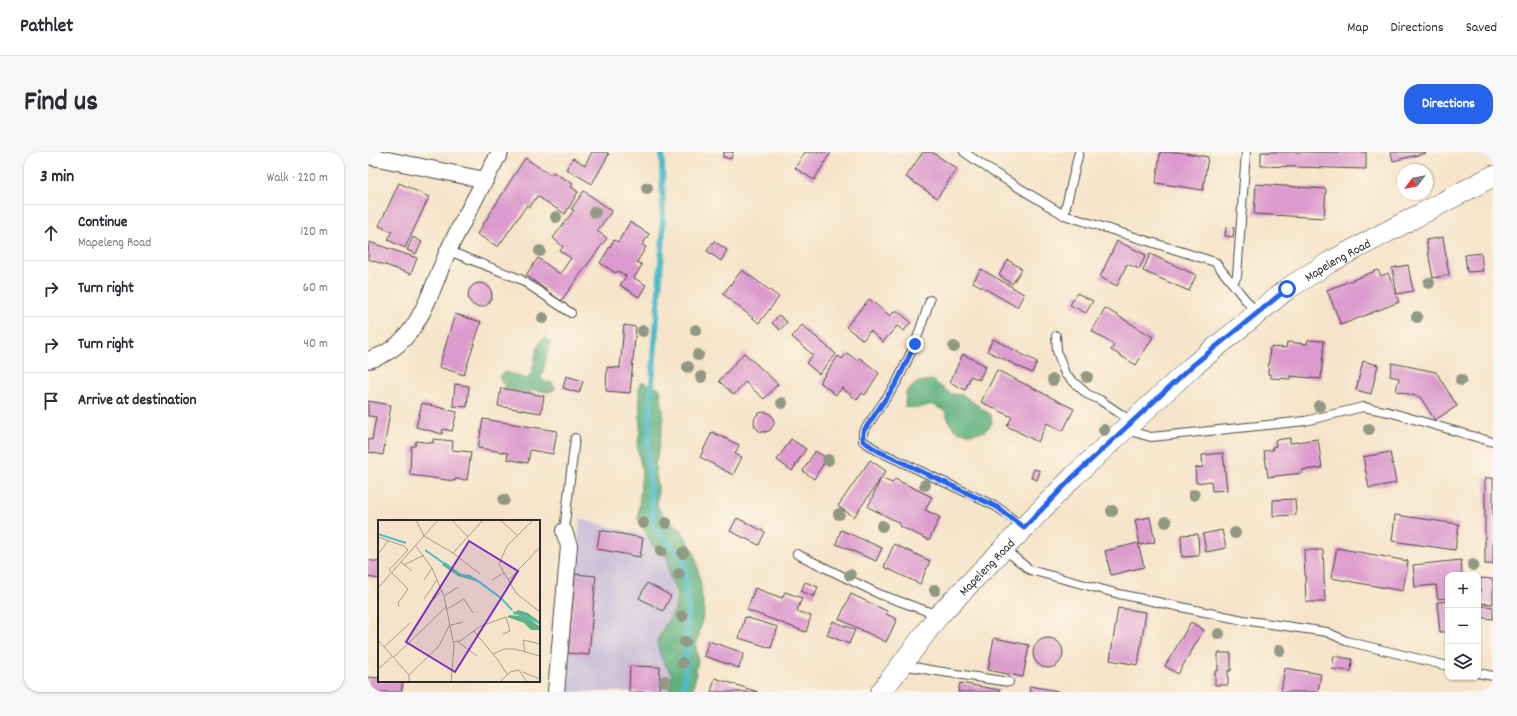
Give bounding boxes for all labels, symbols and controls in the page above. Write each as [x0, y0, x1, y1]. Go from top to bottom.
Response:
text: Pathlet [20, 14, 73, 41]
text: Map [1347, 18, 1369, 38]
text: Directions [1391, 18, 1444, 38]
text: Saved [1466, 18, 1497, 38]
text: Find us [24, 84, 98, 124]
button: Directions [1404, 84, 1493, 124]
north arrow [1397, 164, 1433, 200]
text: 3 min [40, 166, 74, 190]
text: Walk · 220 m [267, 169, 328, 188]
text: Continue [78, 212, 127, 234]
icon: ahead [40, 222, 62, 244]
text: 120 m [300, 223, 328, 242]
text: Mapeleng Road [78, 234, 151, 253]
street label: Mapeleng Road [1302, 235, 1375, 288]
icon: right [40, 278, 62, 300]
text: Turn right [78, 278, 134, 300]
text: 60 m [303, 279, 328, 298]
route start [1278, 280, 1296, 298]
icon: right [40, 334, 62, 356]
text: Turn right [78, 334, 134, 356]
text: 40 m [304, 335, 328, 354]
route end [906, 335, 924, 353]
icon: arrive [40, 390, 62, 412]
text: Arrive at destination [78, 390, 196, 412]
inset map [378, 520, 540, 682]
street label: Mapeleng Road [956, 535, 1020, 601]
map controls [1445, 572, 1481, 680]
button: + [1445, 572, 1481, 608]
button: − [1445, 608, 1481, 644]
button: layers [1445, 644, 1481, 680]

